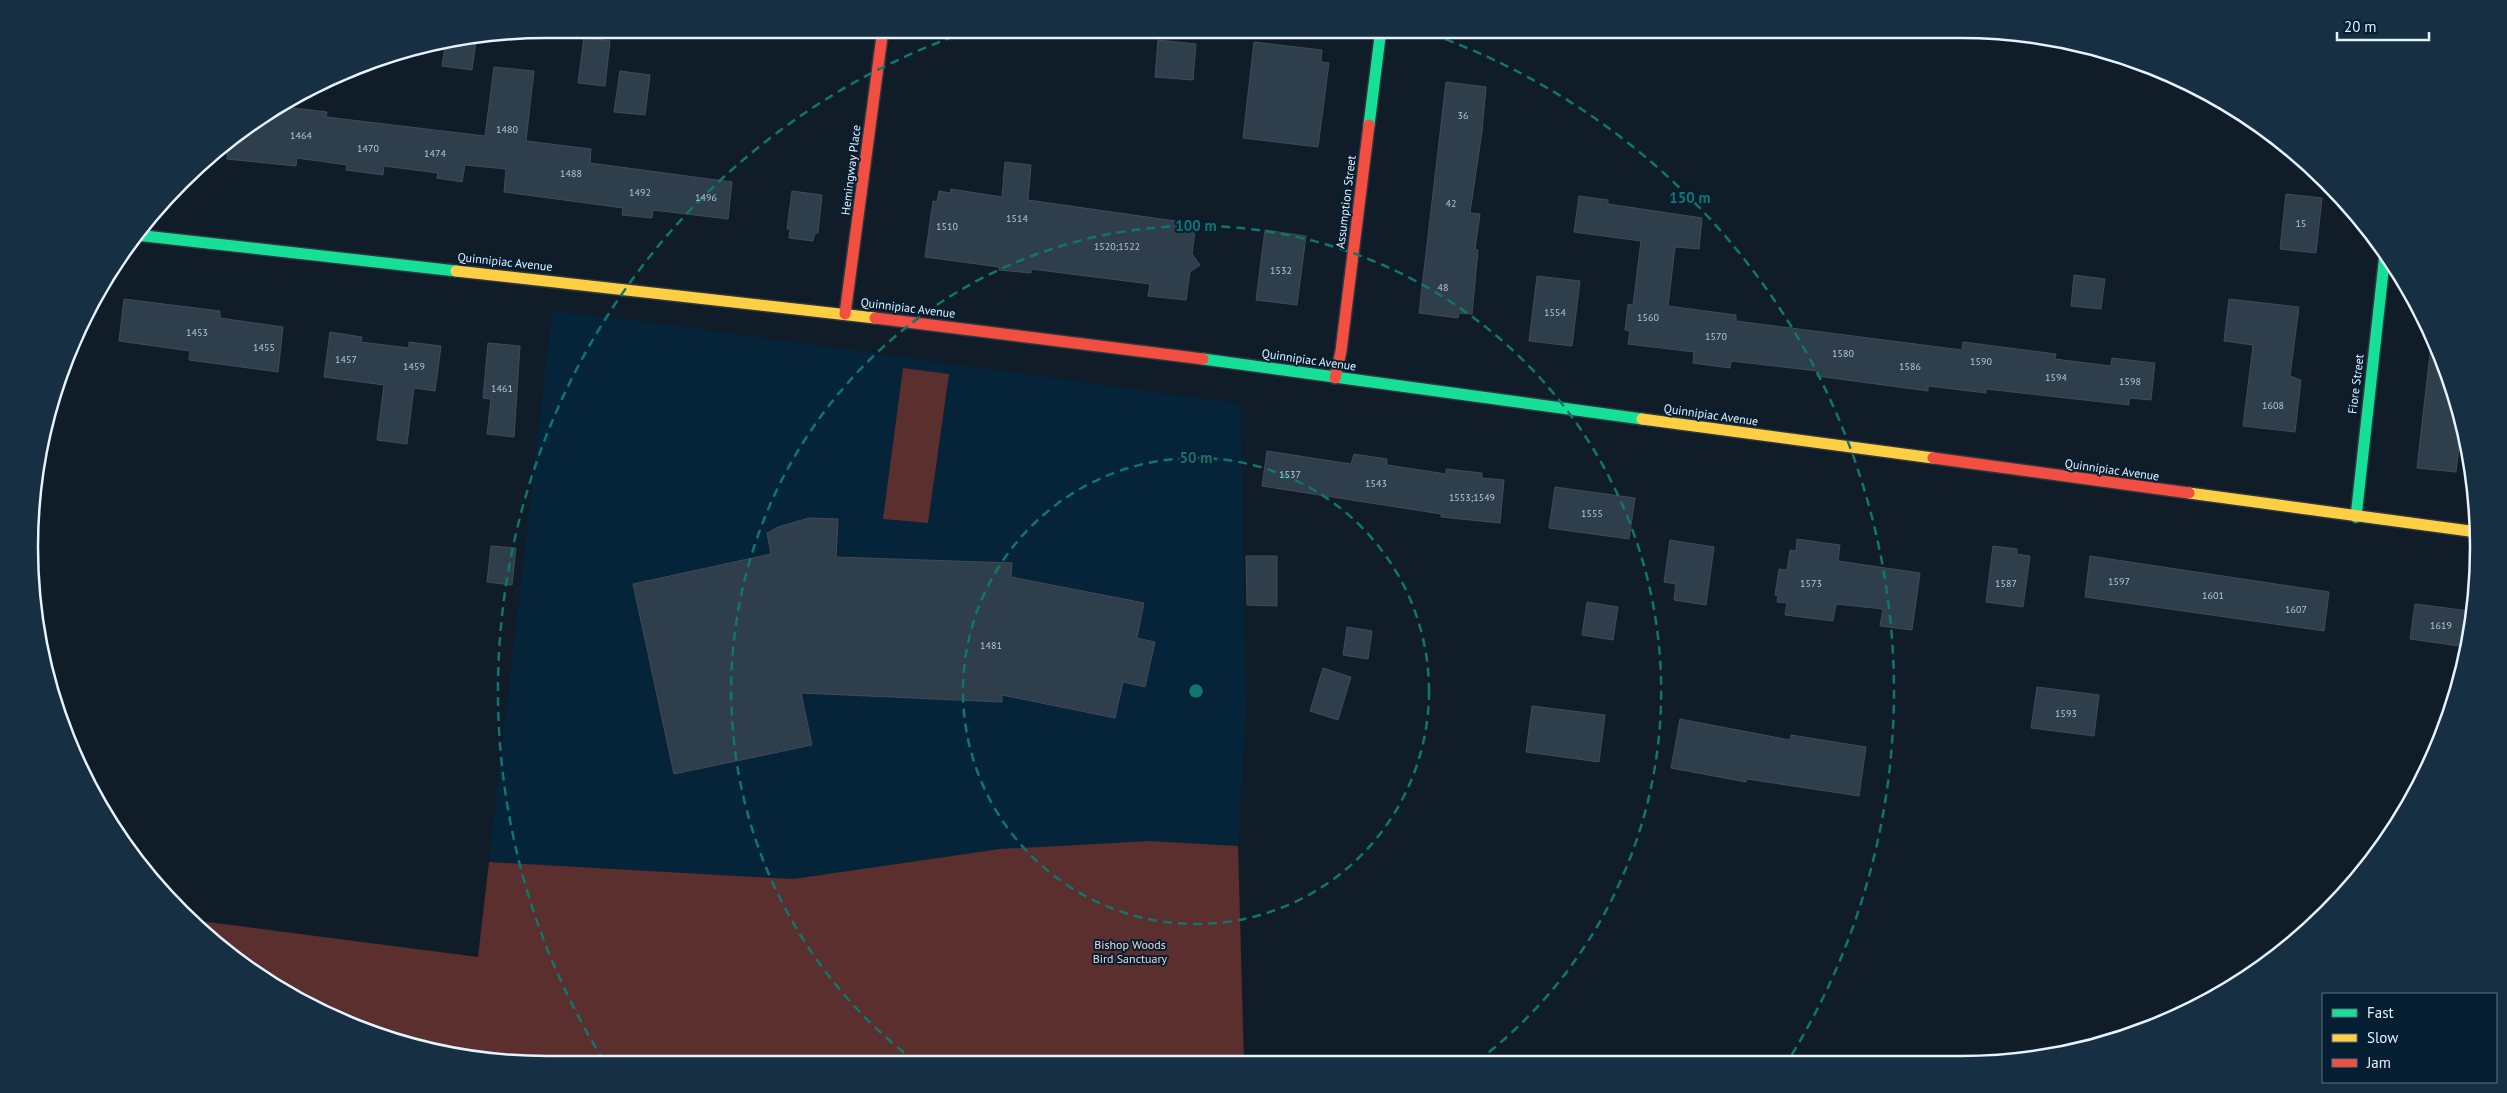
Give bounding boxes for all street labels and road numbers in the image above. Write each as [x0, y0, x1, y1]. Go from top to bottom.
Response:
street label: Hemingway Place [838, 124, 863, 216]
street label: Assumption Street [1332, 154, 1359, 249]
street label: Quinnipiac Avenue [457, 249, 553, 274]
street label: Quinnipiac Avenue [860, 294, 956, 321]
street label: Quinnipiac Avenue [1261, 345, 1357, 374]
street label: Fiore Street [2344, 353, 2367, 415]
street label: Quinnipiac Avenue [1663, 400, 1759, 429]
street label: Quinnipiac Avenue [2064, 455, 2160, 484]

